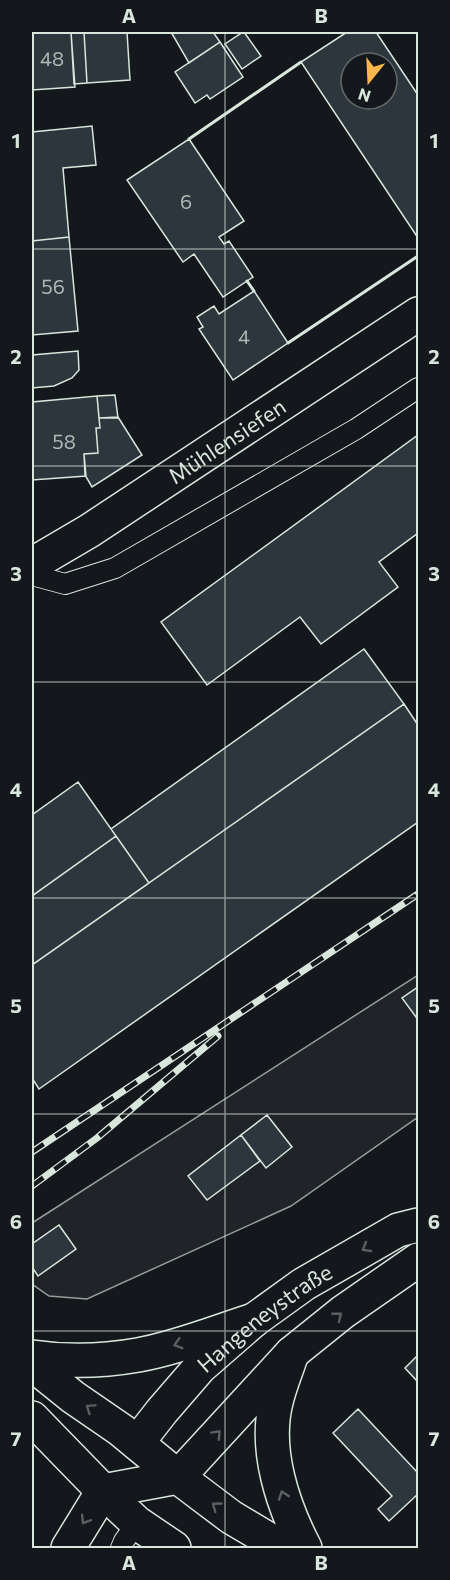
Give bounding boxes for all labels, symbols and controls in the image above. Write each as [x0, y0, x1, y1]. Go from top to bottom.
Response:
text: A [122, 3, 136, 27]
text: B [314, 3, 328, 27]
house number: 48 [40, 46, 64, 70]
north arrow [339, 51, 399, 111]
text: N [356, 85, 373, 107]
text: 1 [11, 128, 21, 152]
text: 1 [429, 128, 439, 152]
house number: 6 [180, 189, 192, 213]
house number: 56 [41, 274, 65, 298]
house number: 4 [238, 324, 250, 348]
text: 2 [10, 344, 22, 368]
text: 2 [428, 344, 440, 368]
street label: Mühlensiefen [163, 392, 290, 489]
house number: 58 [52, 429, 76, 453]
text: 3 [10, 561, 22, 585]
text: 3 [428, 561, 440, 585]
text: 4 [10, 777, 22, 801]
text: 4 [428, 777, 440, 801]
text: 5 [10, 993, 22, 1017]
text: 5 [428, 993, 440, 1017]
text: 6 [10, 1209, 22, 1233]
text: 6 [428, 1209, 440, 1233]
one-way arrow [361, 1241, 372, 1253]
street label: Hangeneystraße [191, 1258, 336, 1377]
one-way arrow [331, 1313, 342, 1324]
one-way arrow [173, 1337, 184, 1349]
one-way arrow [85, 1405, 96, 1416]
text: 7 [11, 1426, 22, 1450]
text: 7 [429, 1426, 440, 1450]
one-way arrow [210, 1430, 221, 1441]
one-way arrow [278, 1490, 290, 1501]
one-way arrow [212, 1502, 223, 1513]
one-way arrow [81, 1514, 93, 1524]
text: A [122, 1550, 136, 1574]
text: B [314, 1550, 328, 1574]

